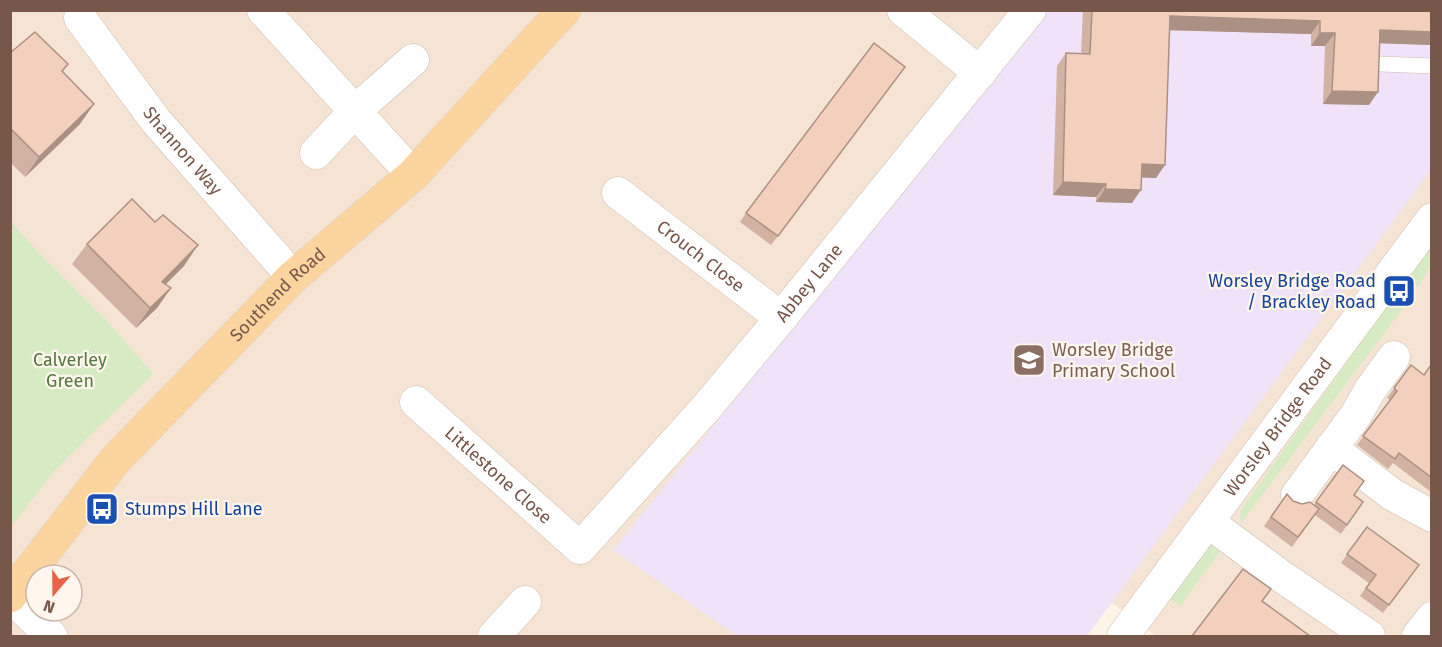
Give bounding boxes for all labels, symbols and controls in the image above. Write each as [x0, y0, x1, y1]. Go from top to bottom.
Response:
street label: Shannon Way [138, 102, 227, 200]
street label: Crouch Close [652, 216, 749, 297]
street label: Abbey Lane [771, 240, 847, 327]
street label: Southend Road [225, 243, 330, 346]
place label: Worsley Bridge Road / Brackley Road [1208, 270, 1376, 313]
bus stop icon: Worsley Bridge Road / Brackley Road [1381, 273, 1417, 309]
place label: Worsley Bridge Primary School [1052, 339, 1175, 382]
school or university icon: Worsley Bridge Primary School [1011, 342, 1047, 378]
park label: Calverley Green [33, 349, 107, 392]
street label: Worsley Bridge Road [1219, 353, 1337, 501]
street label: Littlestone Close [440, 422, 556, 529]
bus stop icon: Stumps Hill Lane [84, 491, 120, 527]
place label: Stumps Hill Lane [125, 498, 263, 520]
north arrow [24, 563, 84, 623]
text: N [41, 596, 57, 617]

